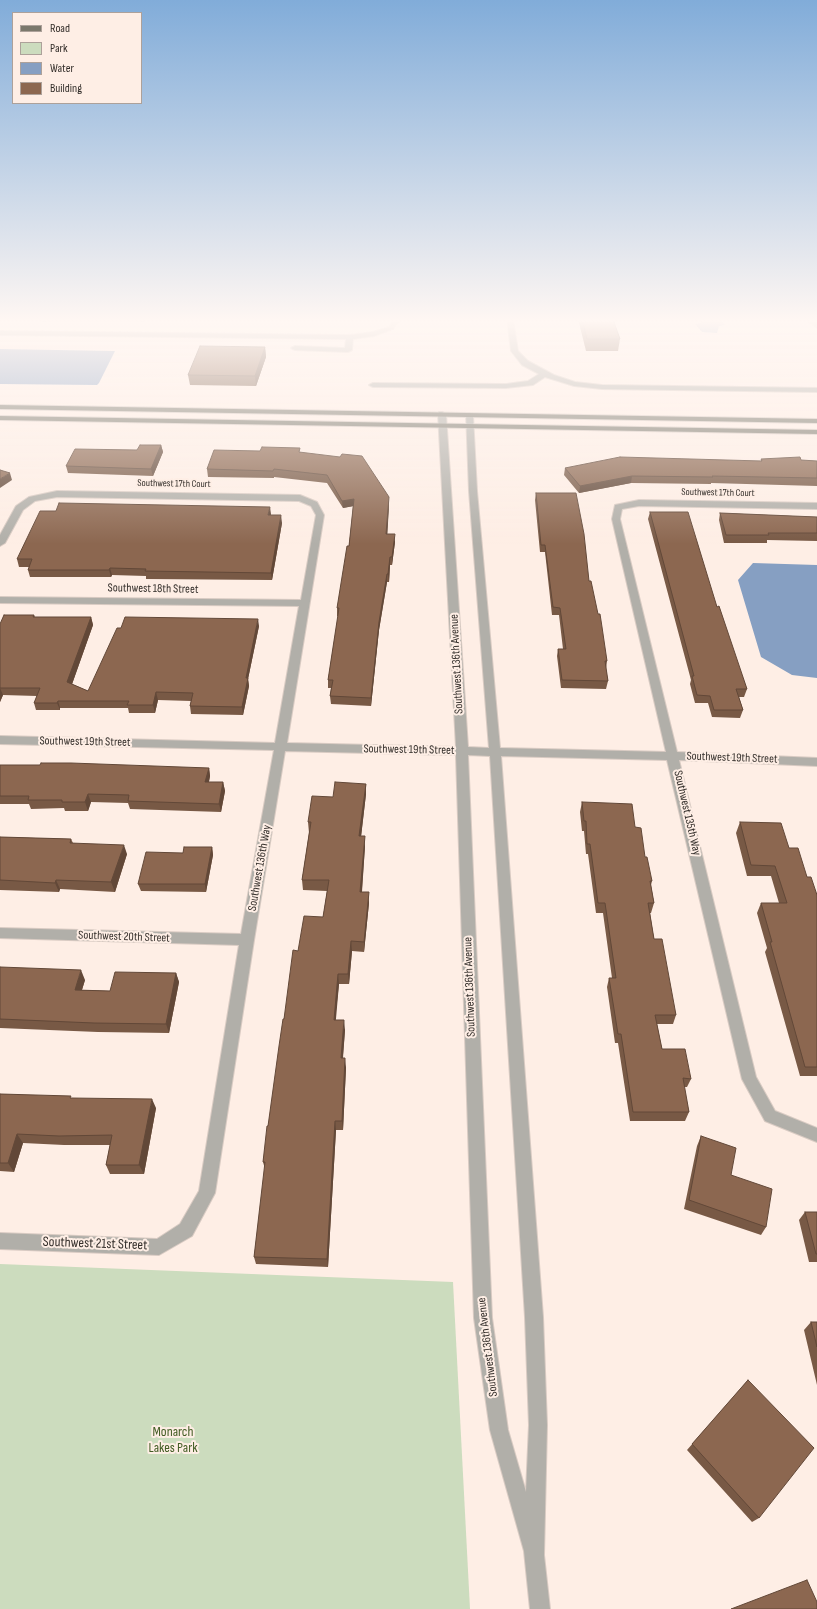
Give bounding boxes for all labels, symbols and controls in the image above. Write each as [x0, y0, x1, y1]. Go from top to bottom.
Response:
legend [12, 12, 142, 104]
text: Road [50, 21, 70, 36]
text: Park [50, 41, 68, 56]
text: Water [50, 61, 74, 76]
text: Building [50, 81, 82, 96]
street label: Southwest 17th Court [137, 477, 211, 491]
street label: Southwest 17th Court [681, 486, 755, 500]
street label: Southwest 18th Street [107, 581, 199, 597]
street label: Southwest 136th Avenue [447, 614, 467, 714]
street label: Southwest 19th Street [39, 734, 131, 750]
street label: Southwest 19th Street [363, 742, 455, 758]
street label: Southwest 19th Street [686, 749, 778, 767]
street label: Southwest 135th Way [670, 769, 704, 857]
street label: Southwest 136th Way [245, 824, 275, 912]
street label: Southwest 20th Street [78, 928, 170, 946]
street label: Southwest 136th Avenue [461, 937, 479, 1037]
street label: Southwest 21st Street [42, 1234, 148, 1254]
street label: Southwest 136th Avenue [475, 1297, 501, 1397]
park label: Monarch Lakes Park [148, 1424, 198, 1456]

